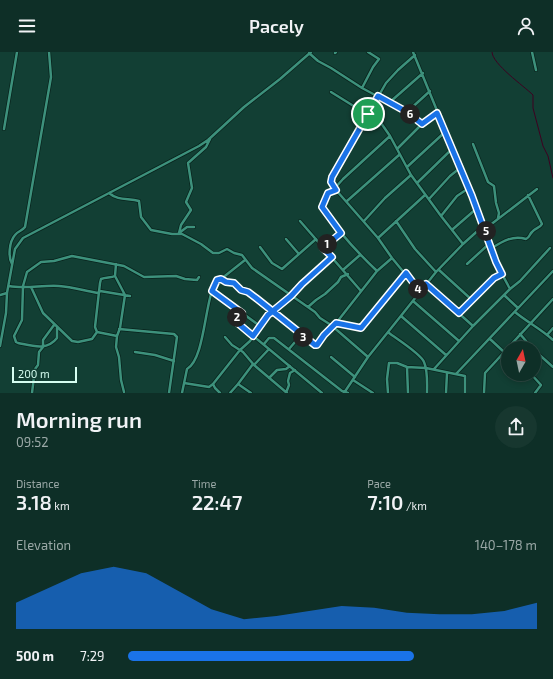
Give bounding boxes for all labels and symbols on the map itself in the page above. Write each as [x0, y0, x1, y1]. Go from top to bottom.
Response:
pin [351, 97, 385, 131]
pin: 6 [400, 104, 420, 124]
pin: 5 [476, 221, 496, 241]
pin: 1 [317, 234, 337, 254]
pin: 4 [408, 279, 428, 299]
pin: 2 [227, 307, 247, 327]
pin: 3 [293, 327, 313, 347]
north arrow [501, 341, 541, 381]
scale bar [12, 365, 77, 384]

